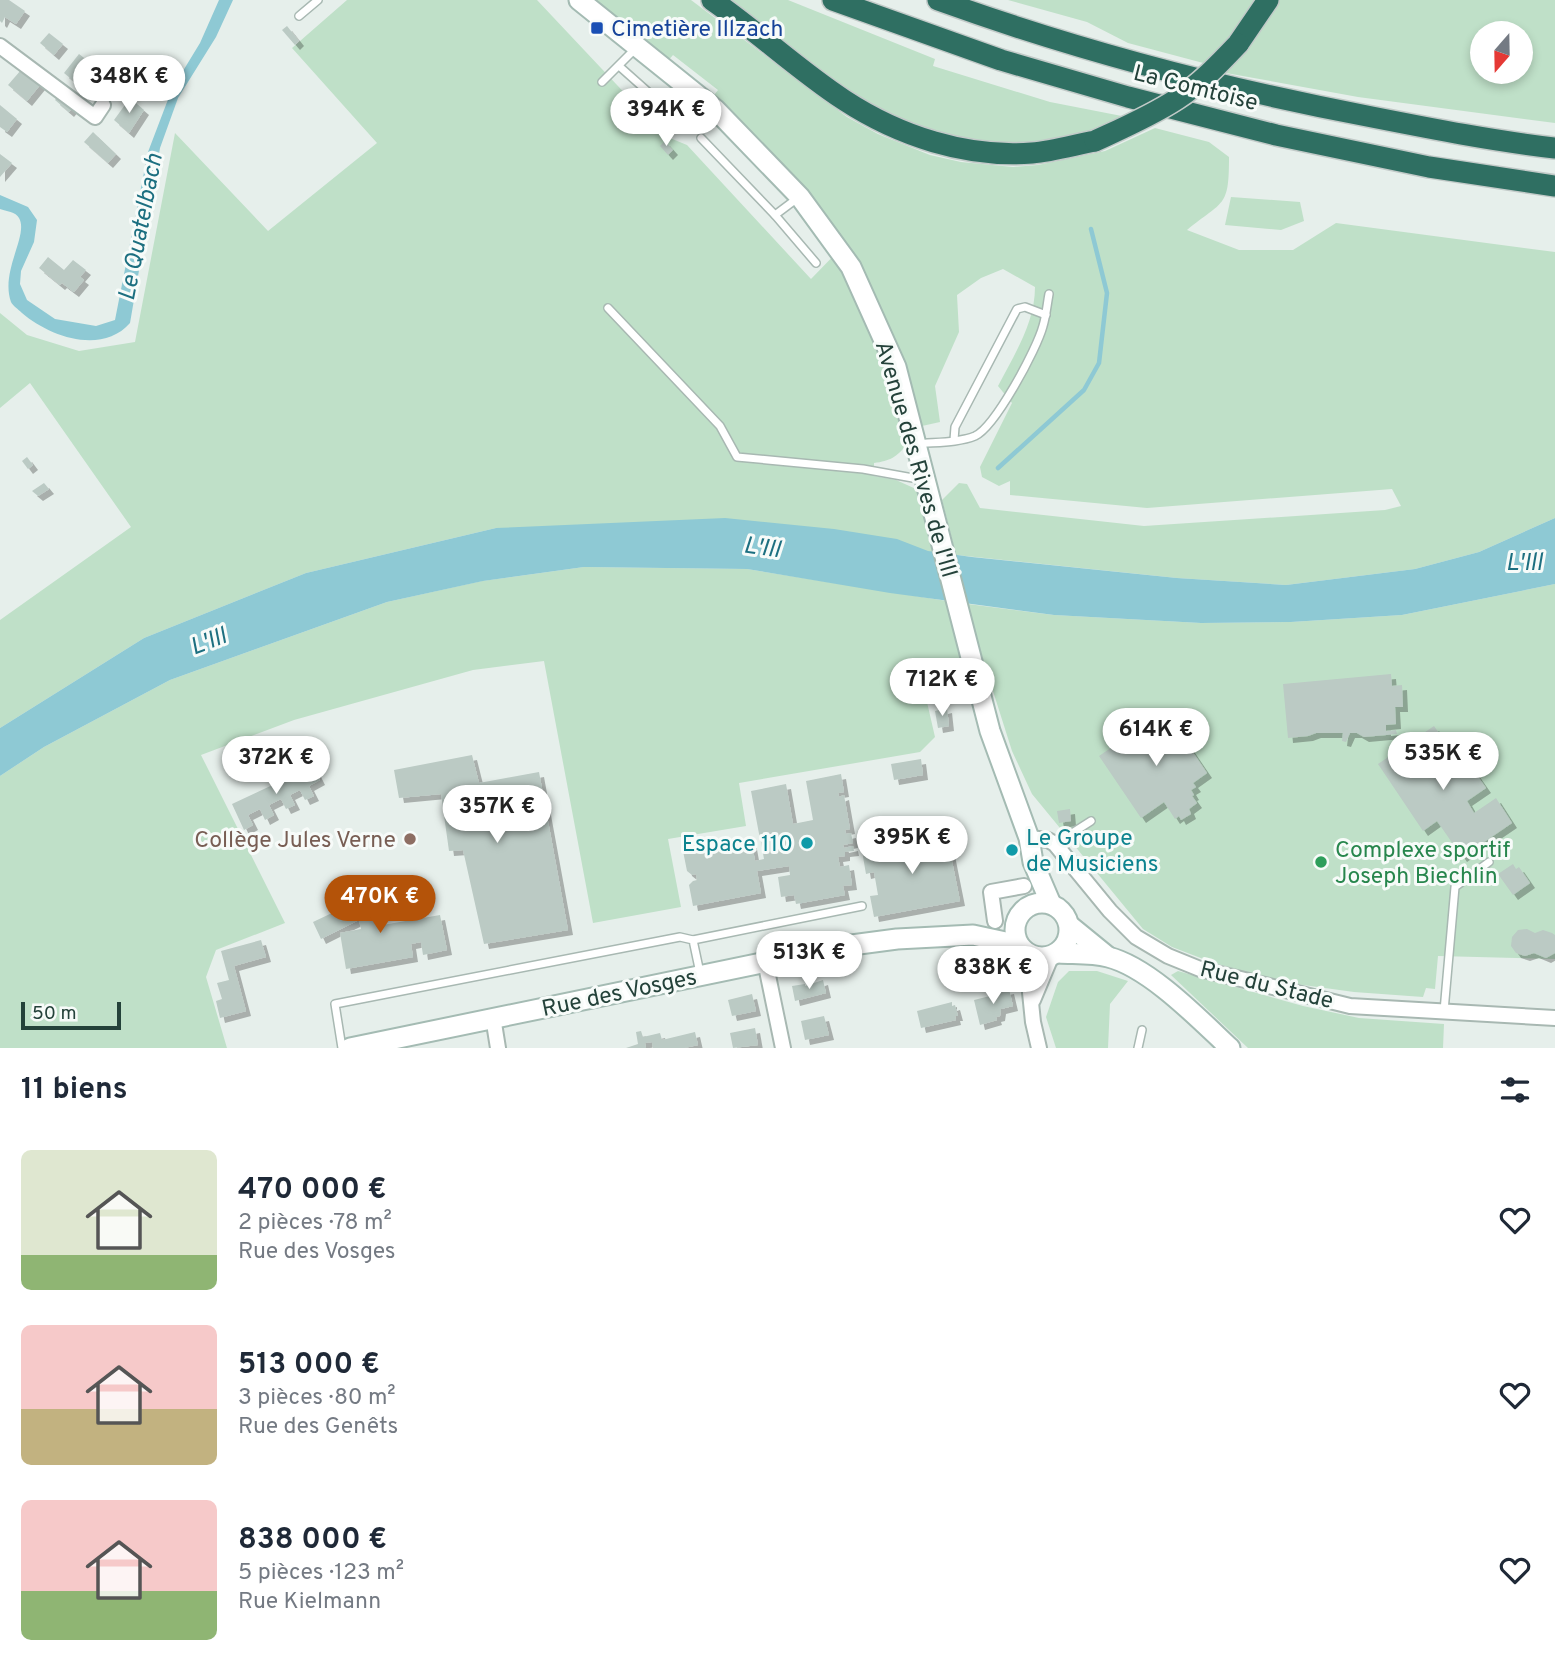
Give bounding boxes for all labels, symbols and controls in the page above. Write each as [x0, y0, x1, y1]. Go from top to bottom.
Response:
place label: Cimetière Illzach [611, 16, 783, 45]
marker: Cimetière Illzach [589, 20, 605, 36]
north arrow [1470, 21, 1533, 84]
map controls [1470, 21, 1533, 84]
pin: 348K € [72, 55, 186, 115]
street label: La Comtoise [1130, 60, 1261, 119]
text: 348K € [89, 63, 169, 92]
pin: 394K € [609, 88, 723, 148]
text: 394K € [626, 96, 706, 125]
water label: Le Quatelbach [113, 151, 171, 304]
street label: Avenue des Rives de l'Ill [867, 338, 962, 581]
water label: L'Ill [741, 532, 784, 567]
water label: L'Ill [1506, 549, 1544, 579]
water label: L'Ill [186, 622, 233, 663]
pin: 712K € [885, 658, 999, 718]
text: 712K € [906, 666, 978, 695]
pin: 614K € [1099, 708, 1213, 768]
text: 614K € [1119, 716, 1193, 745]
pin: 535K € [1386, 732, 1500, 792]
pin: 372K € [219, 736, 333, 796]
text: 535K € [1404, 740, 1482, 769]
text: 372K € [238, 744, 314, 773]
pin: 357K € [440, 786, 554, 845]
text: 357K € [459, 793, 535, 822]
pin: 395K € [855, 816, 969, 876]
text: 395K € [873, 824, 951, 853]
place label: Le Groupe de Musiciens [1026, 825, 1158, 880]
place label: Collège Jules Verne [194, 827, 396, 856]
marker: Collège Jules Verne [402, 831, 418, 847]
place label: Espace 110 [682, 831, 793, 860]
marker: Espace 110 [799, 835, 815, 851]
place label: Complexe sportif Joseph Biechlin [1335, 837, 1510, 892]
marker: Le Groupe de Musiciens [1004, 842, 1020, 858]
marker: Complexe sportif Joseph Biechlin [1313, 854, 1329, 870]
pin: 470K € [323, 876, 437, 935]
text: 470K € [341, 883, 419, 912]
pin: 513K € [752, 932, 866, 991]
text: 513K € [772, 939, 846, 968]
pin: 838K € [936, 946, 1050, 1006]
text: 838K € [953, 954, 1033, 983]
street label: Rue du Stade [1197, 956, 1336, 1017]
street label: Rue des Vosges [539, 964, 700, 1025]
scale bar [21, 999, 121, 1031]
text: 50 m [32, 1002, 77, 1026]
icon: filters [1496, 1071, 1534, 1109]
text: 11 biens [21, 1072, 128, 1109]
text: 470 000 € [238, 1172, 387, 1209]
icon: home [77, 1178, 161, 1262]
icon: heart [1496, 1201, 1534, 1239]
text: 2 pièces · 78 m² [238, 1209, 392, 1238]
text: Rue des Vosges [238, 1238, 396, 1267]
text: 513 000 € [238, 1347, 380, 1384]
icon: home [77, 1353, 161, 1437]
icon: heart [1496, 1376, 1534, 1414]
text: 3 pièces · 80 m² [238, 1384, 396, 1413]
text: Rue des Genêts [238, 1413, 398, 1442]
text: 838 000 € [238, 1522, 387, 1559]
icon: home [77, 1528, 161, 1612]
icon: heart [1496, 1551, 1534, 1589]
text: 5 pièces · 123 m² [238, 1559, 404, 1588]
text: Rue Kielmann [238, 1588, 381, 1617]

